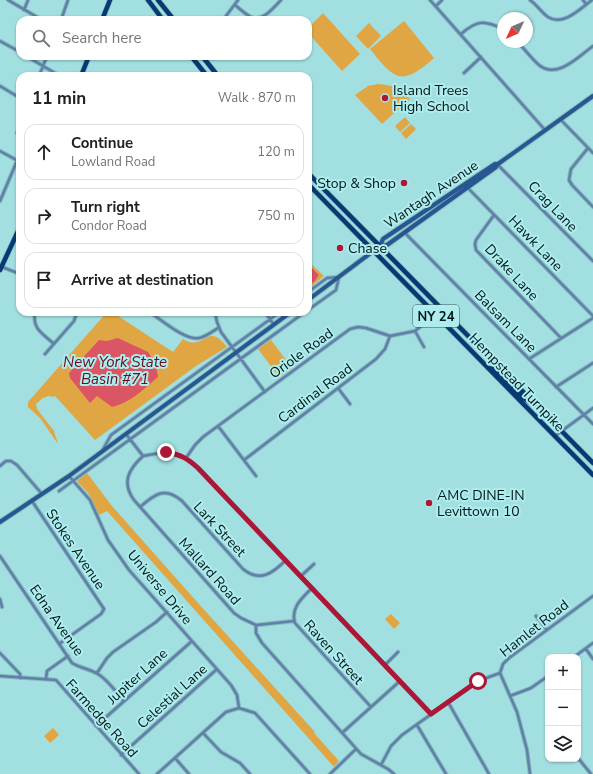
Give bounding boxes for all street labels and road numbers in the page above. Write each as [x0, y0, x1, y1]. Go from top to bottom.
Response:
street label: Wantagh Avenue [380, 156, 482, 233]
street label: Crag Lane [524, 177, 582, 236]
street label: Hawk Lane [504, 211, 567, 275]
street label: Drake Lane [480, 240, 543, 305]
street label: Balsam Lane [470, 286, 541, 357]
road number: NY 24 [413, 305, 459, 327]
street label: Oriole Road [266, 324, 337, 383]
street label: Hempstead Turnpike [465, 329, 569, 436]
street label: Cardinal Road [274, 359, 356, 428]
street label: Lark Street [189, 498, 250, 561]
street label: Stokes Avenue [42, 505, 110, 593]
street label: Mallard Road [174, 534, 245, 609]
street label: Universe Drive [123, 546, 196, 629]
street label: Edna Avenue [25, 581, 88, 660]
street label: Hamlet Road [496, 595, 573, 661]
street label: Raven Street [299, 616, 368, 689]
street label: Jupiter Lane [102, 644, 172, 709]
street label: Celestial Lane [133, 660, 212, 733]
street label: Farmedge Road [61, 675, 142, 762]

